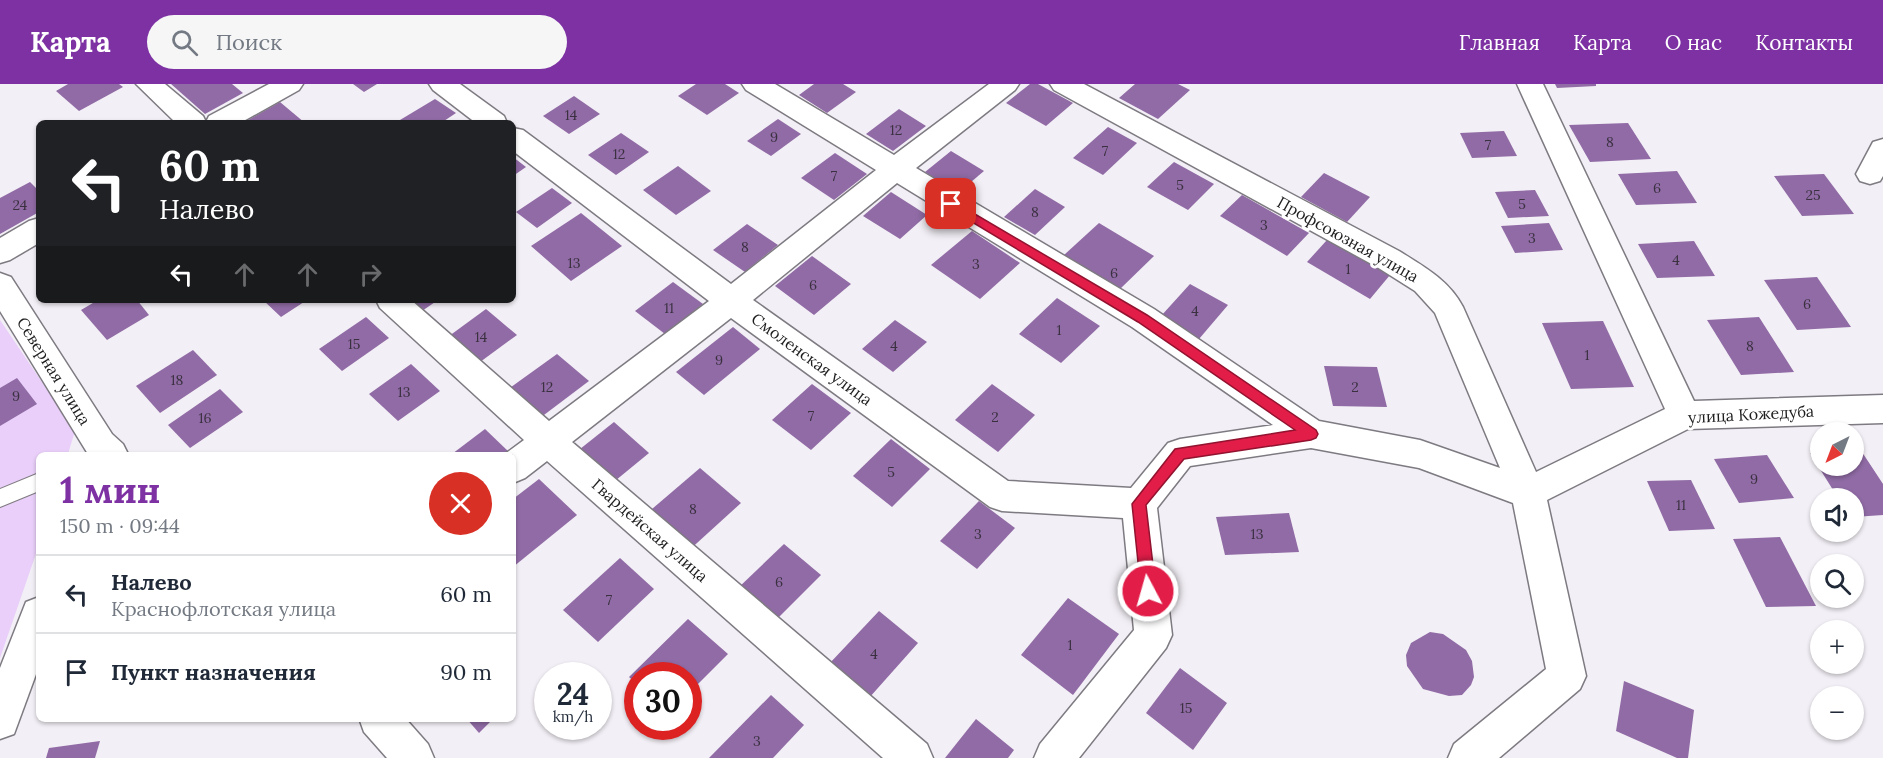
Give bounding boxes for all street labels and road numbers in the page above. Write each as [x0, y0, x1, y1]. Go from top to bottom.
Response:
street label: Профсоюзная улица [1274, 192, 1422, 286]
street label: Смоленская улица [748, 308, 876, 410]
street label: Северная улица [13, 313, 95, 429]
street label: улица Кожедуба [1687, 401, 1815, 427]
street label: Гвардейская улица [588, 474, 712, 586]

